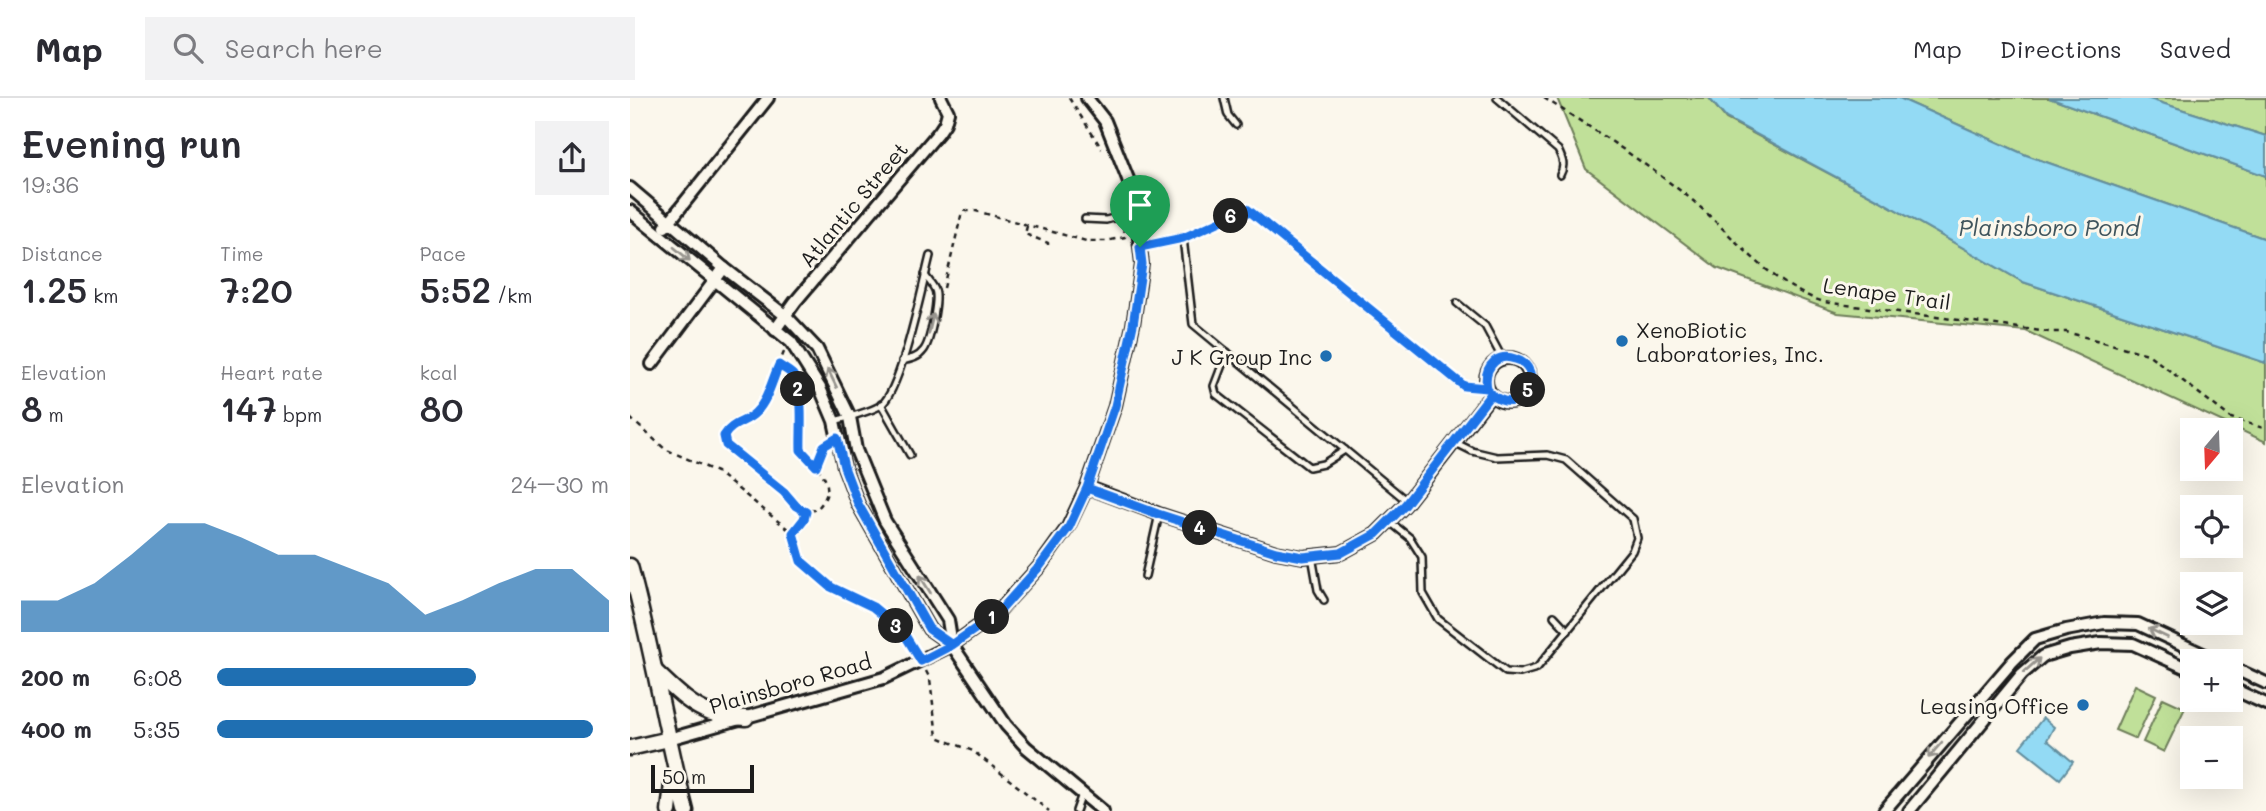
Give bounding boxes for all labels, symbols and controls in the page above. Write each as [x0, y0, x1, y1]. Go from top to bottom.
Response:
search box [145, 17, 635, 80]
text: Map [35, 27, 103, 70]
icon: search [169, 29, 207, 67]
text: Search here [225, 31, 383, 65]
text: Map [1913, 33, 1962, 64]
text: Directions [2000, 33, 2122, 64]
text: Saved [2160, 33, 2231, 64]
text: Evening run [21, 118, 242, 168]
button: share [535, 121, 609, 195]
street label: Atlantic Street [793, 136, 913, 272]
text: 19:36 [21, 169, 79, 199]
pin [1110, 175, 1170, 247]
icon: arrive [1121, 186, 1159, 224]
pin: 6 [1214, 198, 1248, 234]
text: 6 [1225, 203, 1236, 228]
water label: Plainsboro Pond [1959, 212, 2141, 242]
text: Distance [21, 241, 103, 266]
text: Time [220, 241, 264, 266]
text: Pace [420, 241, 466, 266]
one-way arrow [673, 246, 691, 262]
text: 1.25 [21, 266, 87, 312]
text: 7:20 [220, 266, 293, 312]
text: 5:52 [420, 266, 491, 312]
street label: Lenape Trail [1822, 271, 1952, 315]
text: km [87, 283, 118, 308]
text: /km [491, 283, 532, 308]
one-way arrow [925, 313, 939, 336]
place label: XenoBiotic Laboratories, Inc. [1636, 316, 1824, 367]
marker: XenoBiotic Laboratories, Inc. [1614, 333, 1630, 349]
place label: J K Group Inc [1171, 343, 1312, 370]
marker: J K Group Inc [1318, 348, 1334, 364]
text: Elevation [21, 360, 106, 385]
text: Heart rate [220, 360, 323, 385]
text: kcal [420, 360, 458, 385]
one-way arrow [824, 368, 838, 389]
pin: 2 [780, 372, 816, 406]
pin: 5 [1510, 372, 1546, 408]
text: 2 [792, 376, 803, 401]
text: 5 [1522, 377, 1533, 402]
text: 8 [21, 385, 43, 431]
text: 147 [220, 385, 277, 431]
text: 80 [420, 385, 463, 431]
text: m [43, 402, 64, 427]
text: bpm [277, 402, 322, 427]
north arrow [2180, 418, 2244, 481]
map controls [2180, 418, 2243, 789]
text: Elevation [21, 469, 124, 499]
text: 24–30 m [510, 469, 609, 499]
button: locate [2180, 495, 2243, 558]
pin: 4 [1182, 510, 1218, 546]
text: 4 [1193, 515, 1206, 540]
button: layers [2180, 572, 2243, 635]
one-way arrow [918, 574, 932, 594]
pin: 1 [974, 600, 1010, 634]
text: 1 [987, 604, 996, 629]
pin: 3 [878, 608, 914, 644]
text: 3 [890, 613, 901, 638]
one-way arrow [2148, 626, 2169, 639]
street label: Plainsboro Road [706, 647, 874, 719]
button: + [2180, 649, 2243, 712]
one-way arrow [2023, 657, 2040, 674]
text: 200 m [21, 662, 90, 692]
text: 6:08 [133, 662, 182, 692]
place label: Leasing Office [1920, 692, 2069, 719]
marker: Leasing Office [2075, 697, 2091, 713]
text: 400 m [21, 714, 92, 744]
text: 5:35 [133, 714, 180, 744]
button: − [2180, 726, 2243, 789]
one-way arrow [1927, 741, 1943, 759]
scale bar [651, 762, 754, 794]
text: 50 m [662, 764, 706, 789]

